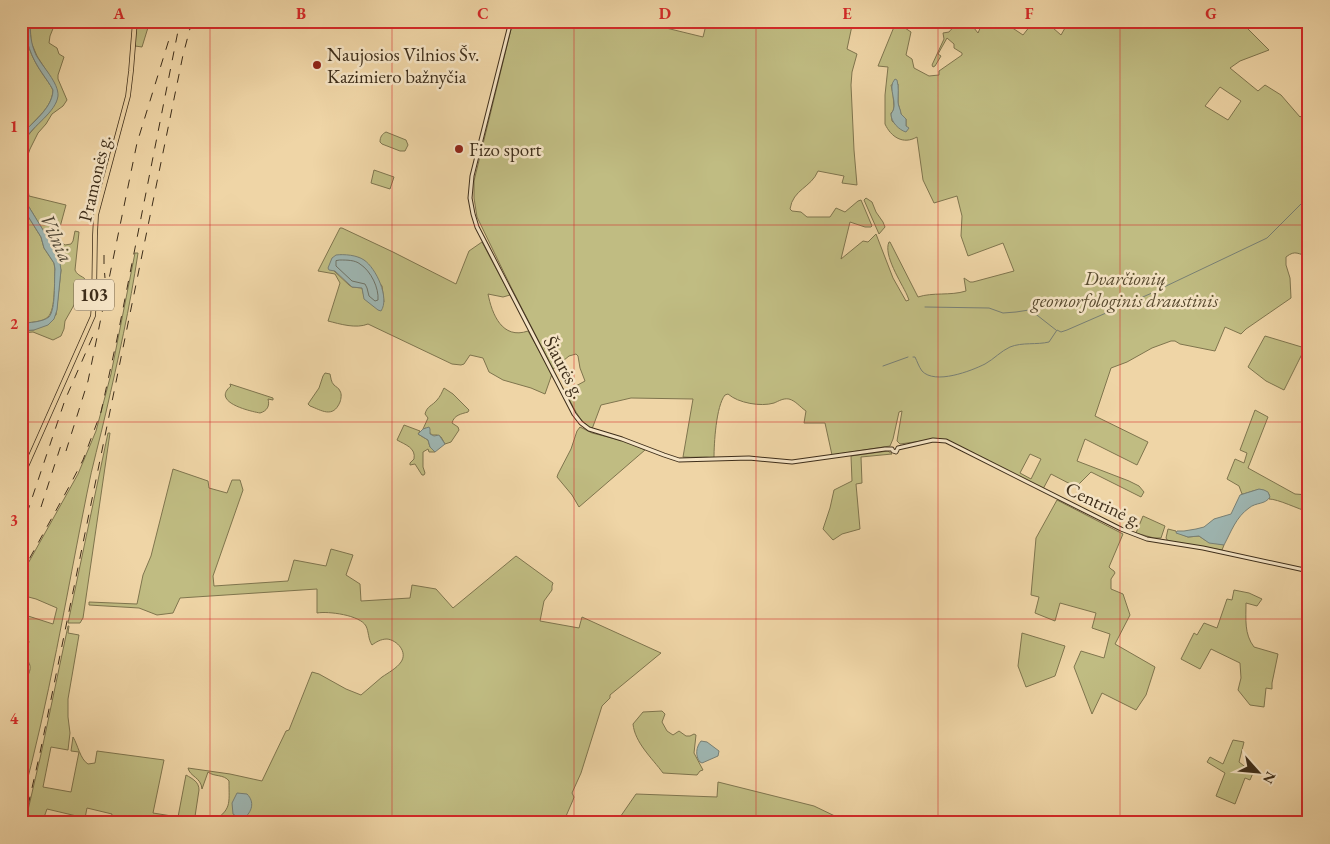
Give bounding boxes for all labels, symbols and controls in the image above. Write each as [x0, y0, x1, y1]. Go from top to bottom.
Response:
text: A [112, 3, 125, 24]
text: B [296, 3, 306, 24]
text: C [477, 3, 489, 24]
text: D [659, 3, 671, 24]
text: E [842, 3, 852, 24]
text: F [1025, 3, 1034, 24]
text: G [1205, 3, 1217, 24]
place label: Naujosios Vilnios Šv. Kazimiero bažnyčia [327, 42, 479, 89]
marker: Naujosios Vilnios Šv. Kazimiero bažnyčia [311, 59, 323, 71]
text: 1 [10, 116, 18, 137]
street label: Pramonės g. [72, 132, 117, 224]
place label: Fizo sport [469, 137, 542, 162]
marker: Fizo sport [453, 143, 465, 155]
water label: Vilnia [35, 210, 79, 266]
park label: Dvarčionių geomorfologinis draustinis [1030, 266, 1219, 313]
road number: 103 [74, 280, 114, 310]
text: 2 [10, 313, 19, 334]
street label: Šiaurės g. [538, 332, 591, 403]
street label: Centrinė g. [1061, 476, 1146, 533]
text: 3 [10, 510, 18, 531]
text: 4 [10, 708, 19, 729]
north arrow [1232, 746, 1282, 796]
text: N [1259, 769, 1280, 788]

